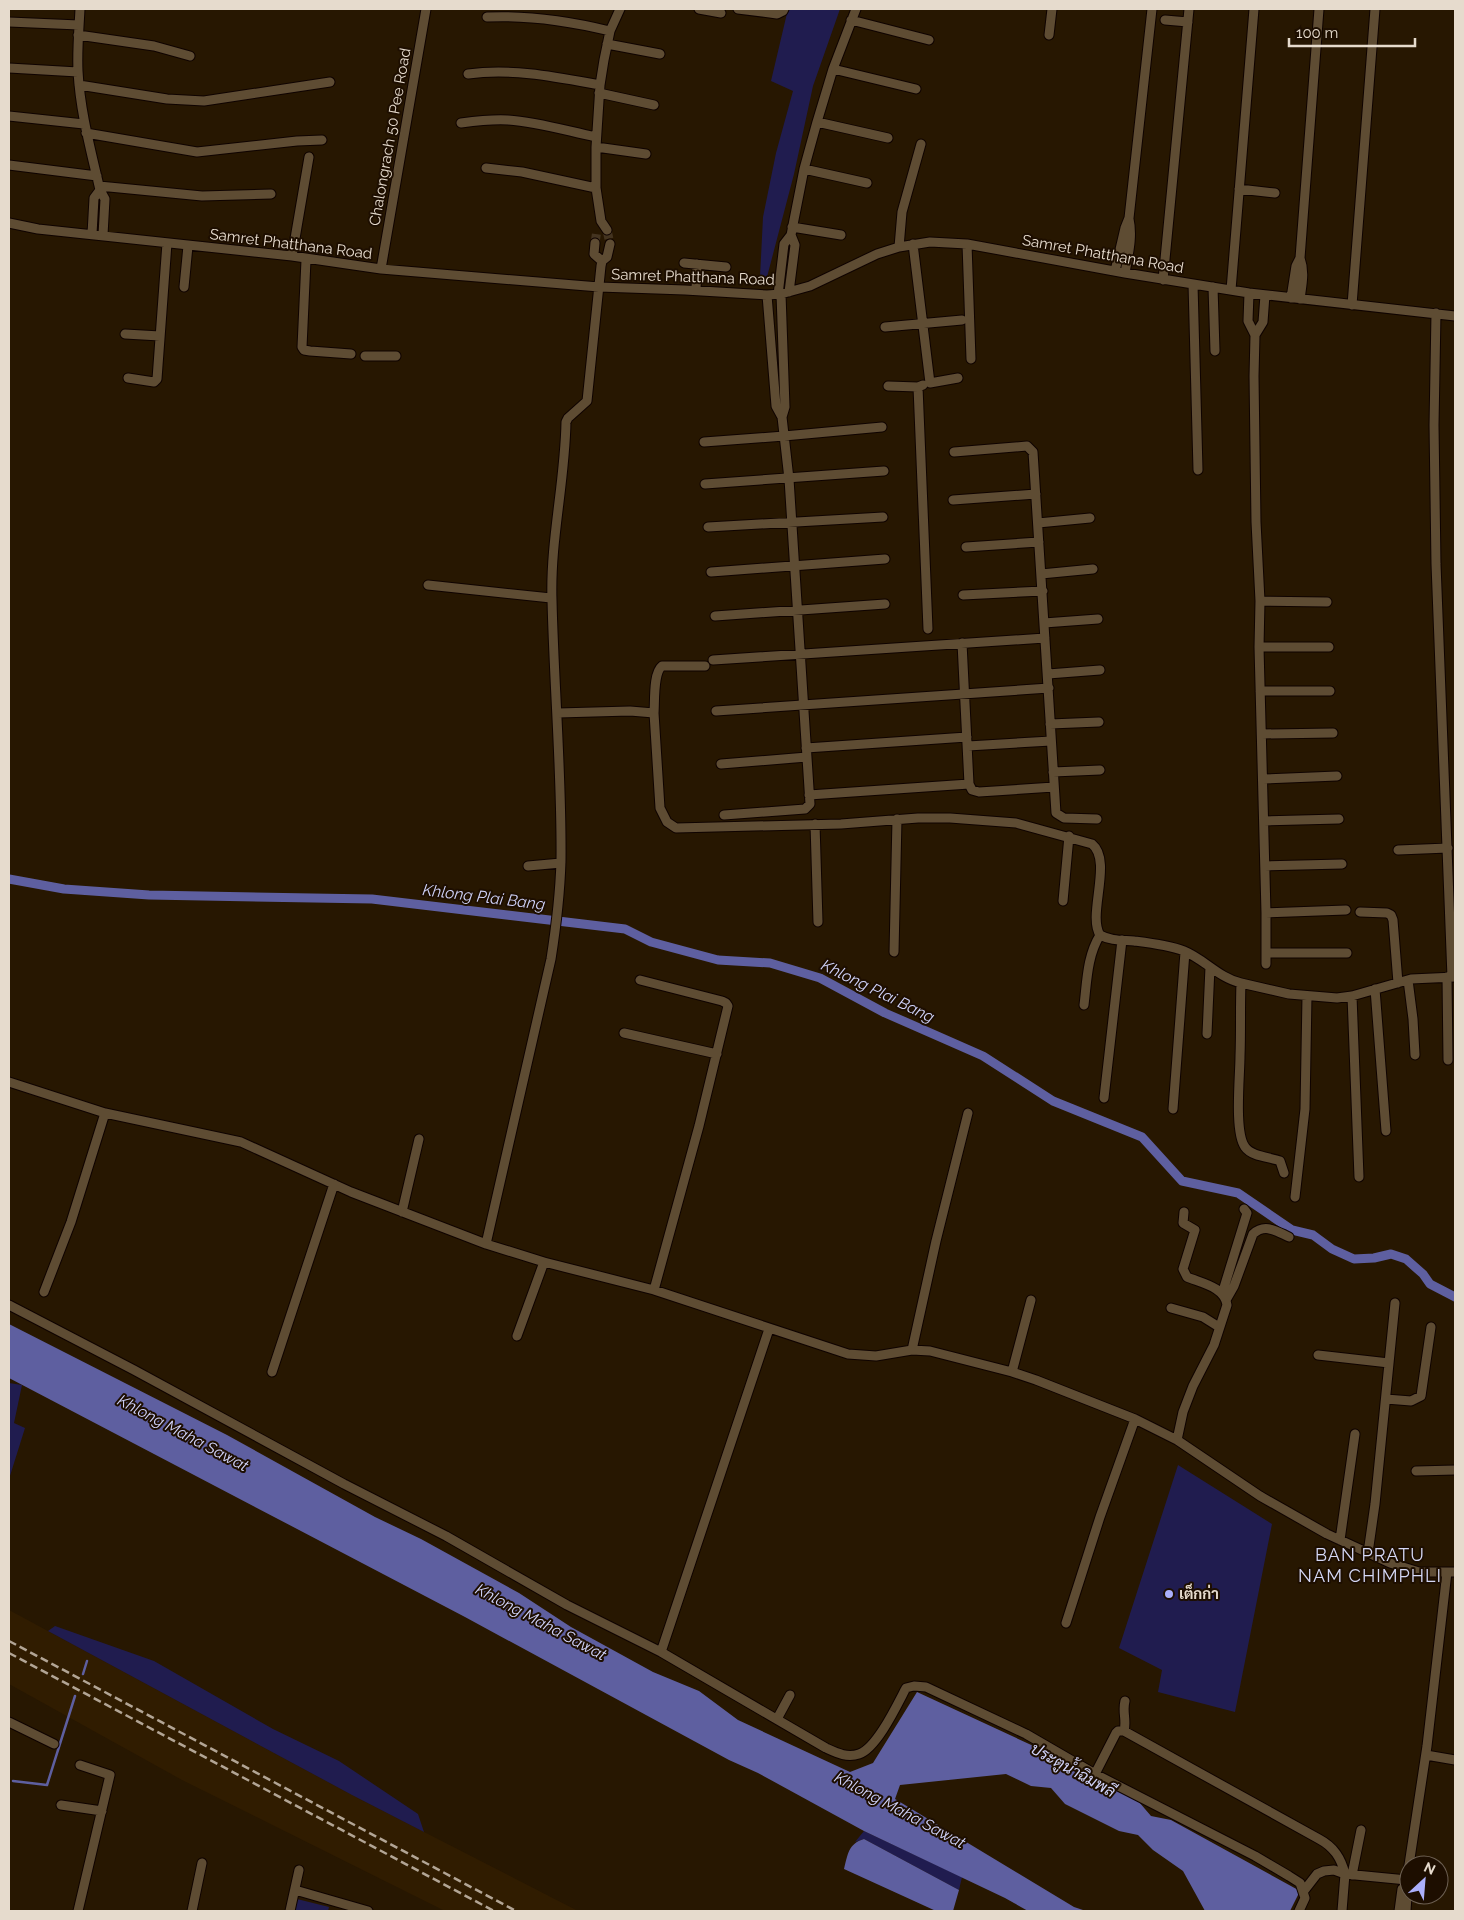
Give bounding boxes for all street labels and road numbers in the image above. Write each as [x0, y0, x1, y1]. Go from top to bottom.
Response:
street label: Chalongrach 50 Pee Road [365, 47, 415, 227]
street label: Samret Phatthana Road [209, 225, 373, 263]
street label: Samret Phatthana Road [1021, 231, 1185, 277]
street label: Samret Phatthana Road [611, 265, 775, 289]

